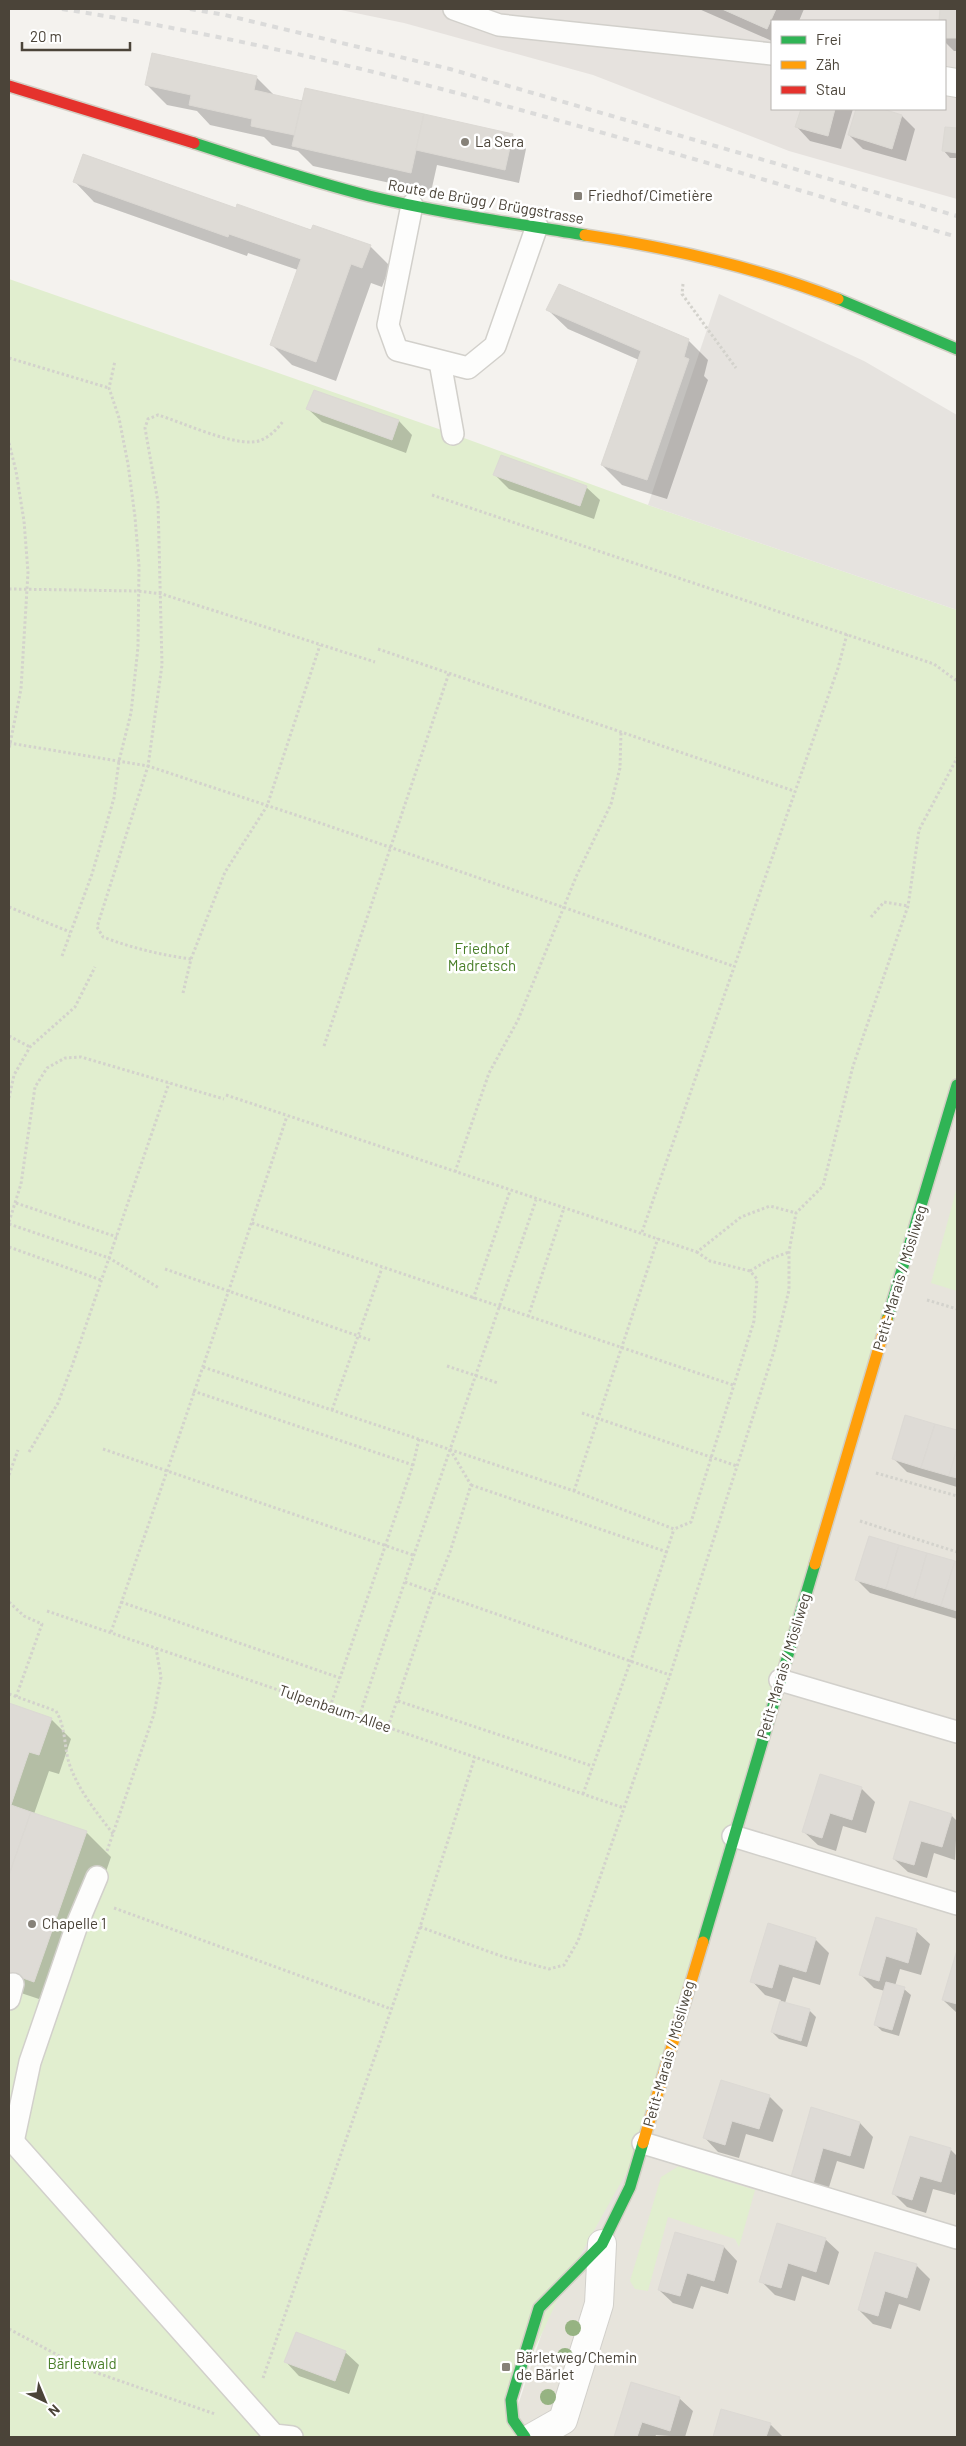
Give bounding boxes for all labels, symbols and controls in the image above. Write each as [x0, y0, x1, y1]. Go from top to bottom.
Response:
scale bar [22, 20, 130, 52]
legend [771, 20, 946, 110]
text: 20 m [30, 27, 62, 45]
text: Frei [816, 30, 842, 48]
text: Zäh [816, 55, 840, 73]
text: Stau [816, 80, 846, 98]
place label: La Sera [475, 132, 524, 150]
marker: La Sera [459, 136, 471, 148]
street label: Route de Brügg / Brüggstrasse [387, 175, 586, 227]
place label: Friedhof/Cimetière [588, 186, 713, 204]
marker: Friedhof/Cimetière [572, 190, 584, 202]
park label: Friedhof Madretsch [448, 939, 516, 974]
street label: Petit-Marais / Mösliweg [868, 1203, 930, 1353]
street label: Petit-Marais / Mösliweg [752, 1591, 814, 1741]
street label: Tulpenbaum-Allee [277, 1680, 394, 1736]
place label: Chapelle 1 [42, 1914, 106, 1932]
marker: Chapelle 1 [26, 1918, 38, 1930]
street label: Petit-Marais / Mösliweg [639, 1979, 698, 2129]
place label: Bärletweg/Chemin de Bärlet [516, 2348, 637, 2383]
park label: Bärletwald [47, 2354, 117, 2372]
marker: Bärletweg/Chemin de Bärlet [500, 2361, 512, 2373]
north arrow [20, 2376, 70, 2426]
text: N [45, 2401, 64, 2420]

